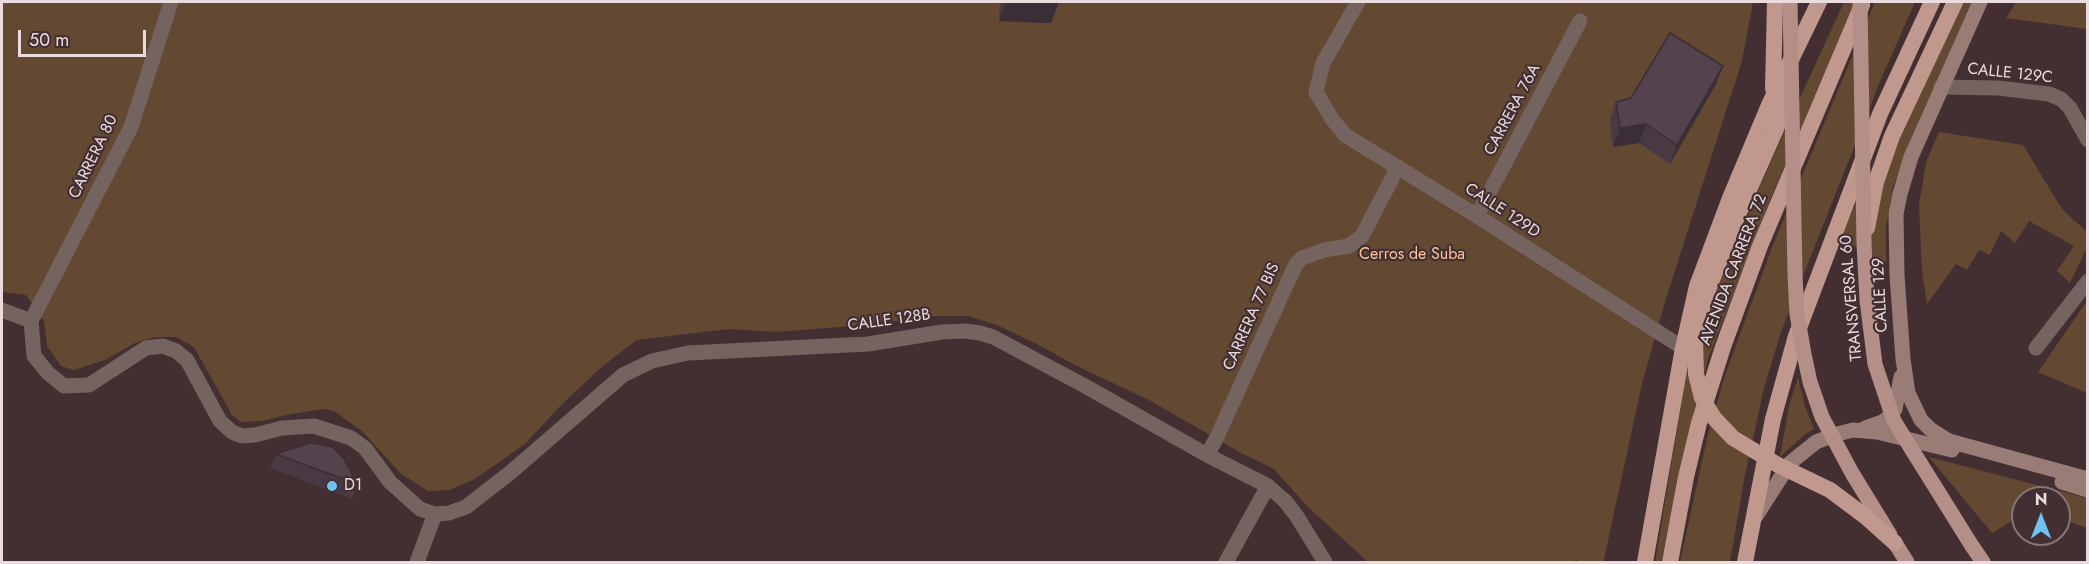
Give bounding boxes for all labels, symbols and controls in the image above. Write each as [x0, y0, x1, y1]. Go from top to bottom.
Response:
scale bar [21, 18, 148, 56]
text: 50 m [29, 27, 69, 53]
street label: CALLE 129C [1966, 60, 2054, 88]
street label: CARRERA 76A [1481, 61, 1545, 159]
street label: CARRERA 80 [66, 112, 122, 202]
street label: CALLE 129D [1461, 180, 1543, 242]
street label: AVENIDA CARRERA 72 [1696, 192, 1772, 348]
street label: TRANSVERSAL 60 [1837, 234, 1867, 362]
park label: Cerros de Suba [1359, 245, 1465, 265]
street label: CALLE 129 [1869, 257, 1893, 333]
street label: CARRERA 77 BIS [1220, 260, 1284, 374]
street label: CALLE 128B [846, 306, 932, 336]
place label: D1 [344, 476, 362, 496]
marker: D1 [325, 479, 339, 493]
north arrow [2011, 486, 2071, 546]
text: N [2035, 488, 2047, 511]

